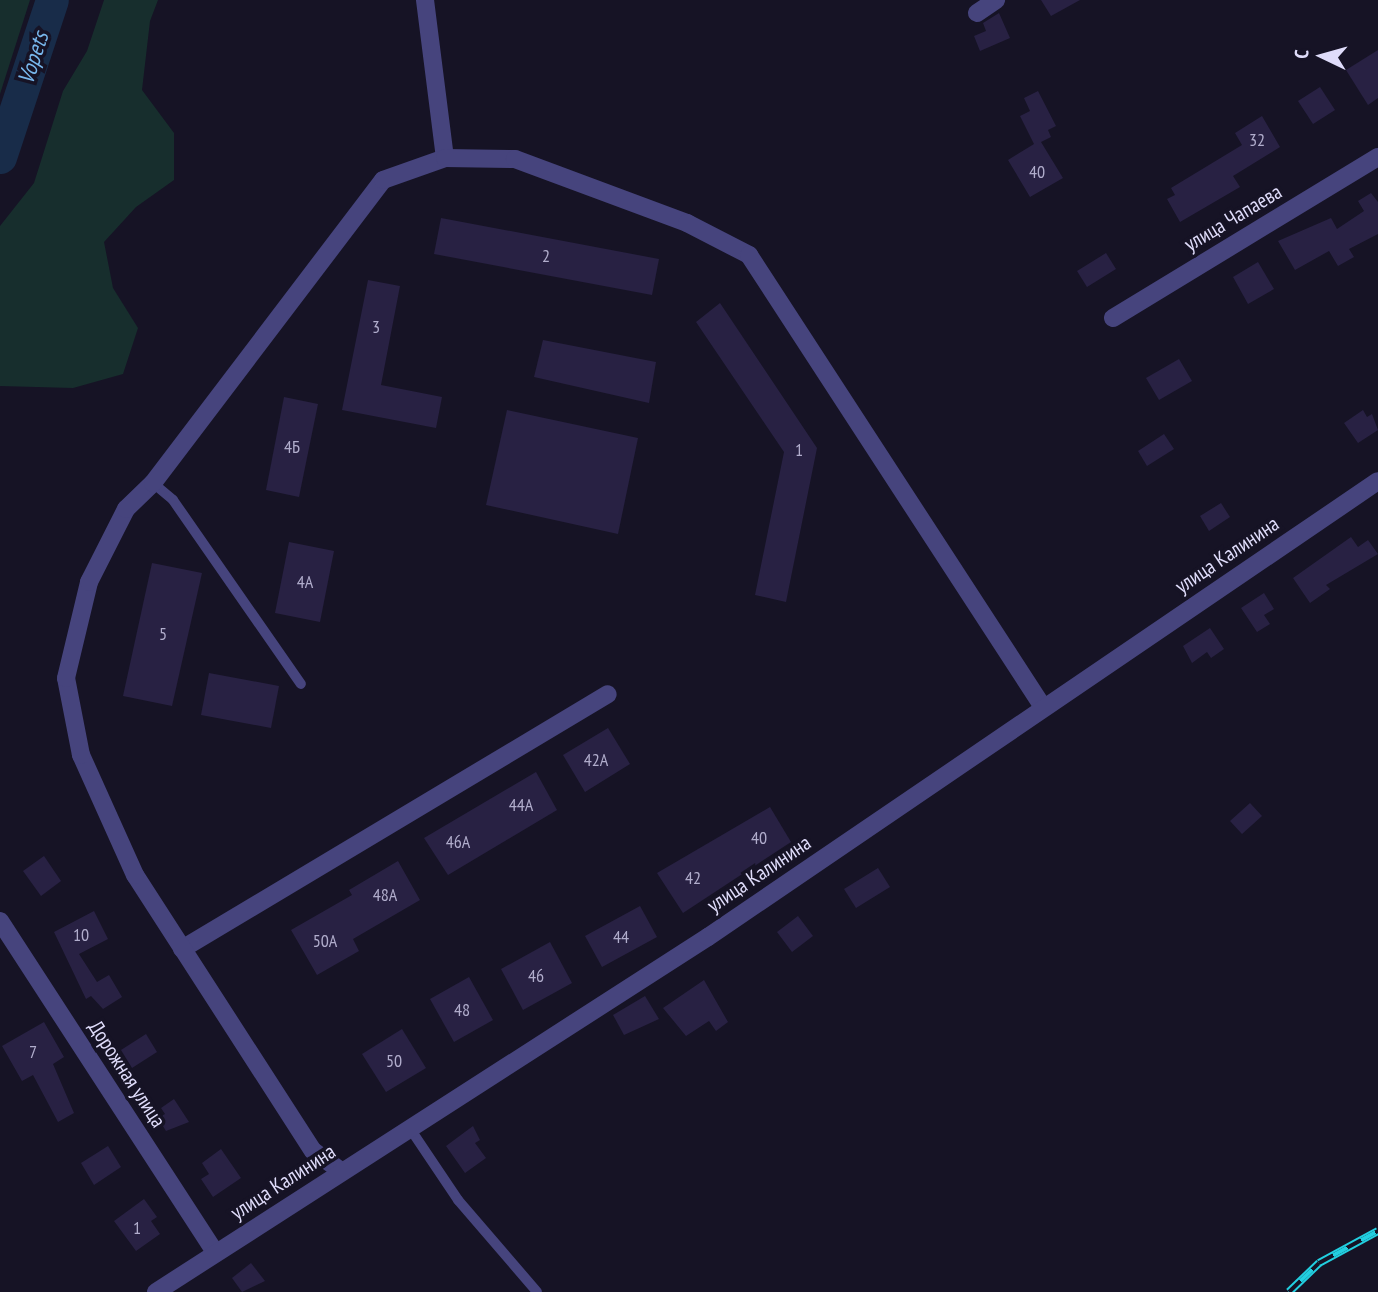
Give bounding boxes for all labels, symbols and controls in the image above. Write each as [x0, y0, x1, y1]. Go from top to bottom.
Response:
north arrow [1287, 21, 1357, 91]
water label: Vopets [12, 29, 54, 87]
text: С [1289, 49, 1313, 60]
house number: 32 [1249, 129, 1265, 151]
house number: 40 [1029, 161, 1045, 183]
street label: улица Чапаева [1180, 179, 1286, 257]
house number: 2 [542, 245, 550, 267]
house number: 3 [372, 316, 380, 338]
house number: 4Б [284, 436, 300, 458]
house number: 1 [795, 439, 803, 461]
street label: улица Калинина [1170, 511, 1284, 599]
house number: 4А [297, 571, 313, 593]
house number: 5 [159, 623, 167, 645]
house number: 42А [584, 749, 608, 771]
house number: 44А [509, 794, 533, 816]
house number: 40 [751, 827, 767, 849]
street label: улица Калинина [702, 830, 816, 918]
house number: 46А [446, 831, 470, 853]
house number: 42 [685, 867, 701, 889]
house number: 48А [373, 884, 397, 906]
house number: 10 [73, 924, 89, 946]
house number: 44 [613, 926, 629, 948]
house number: 50А [313, 930, 337, 952]
house number: 46 [528, 965, 544, 987]
house number: 48 [454, 999, 470, 1021]
street label: Дорожная улица [83, 1016, 171, 1132]
house number: 7 [29, 1041, 37, 1063]
house number: 50 [386, 1050, 402, 1072]
street label: улица Калинина [226, 1139, 340, 1225]
house number: 1 [133, 1217, 141, 1239]

